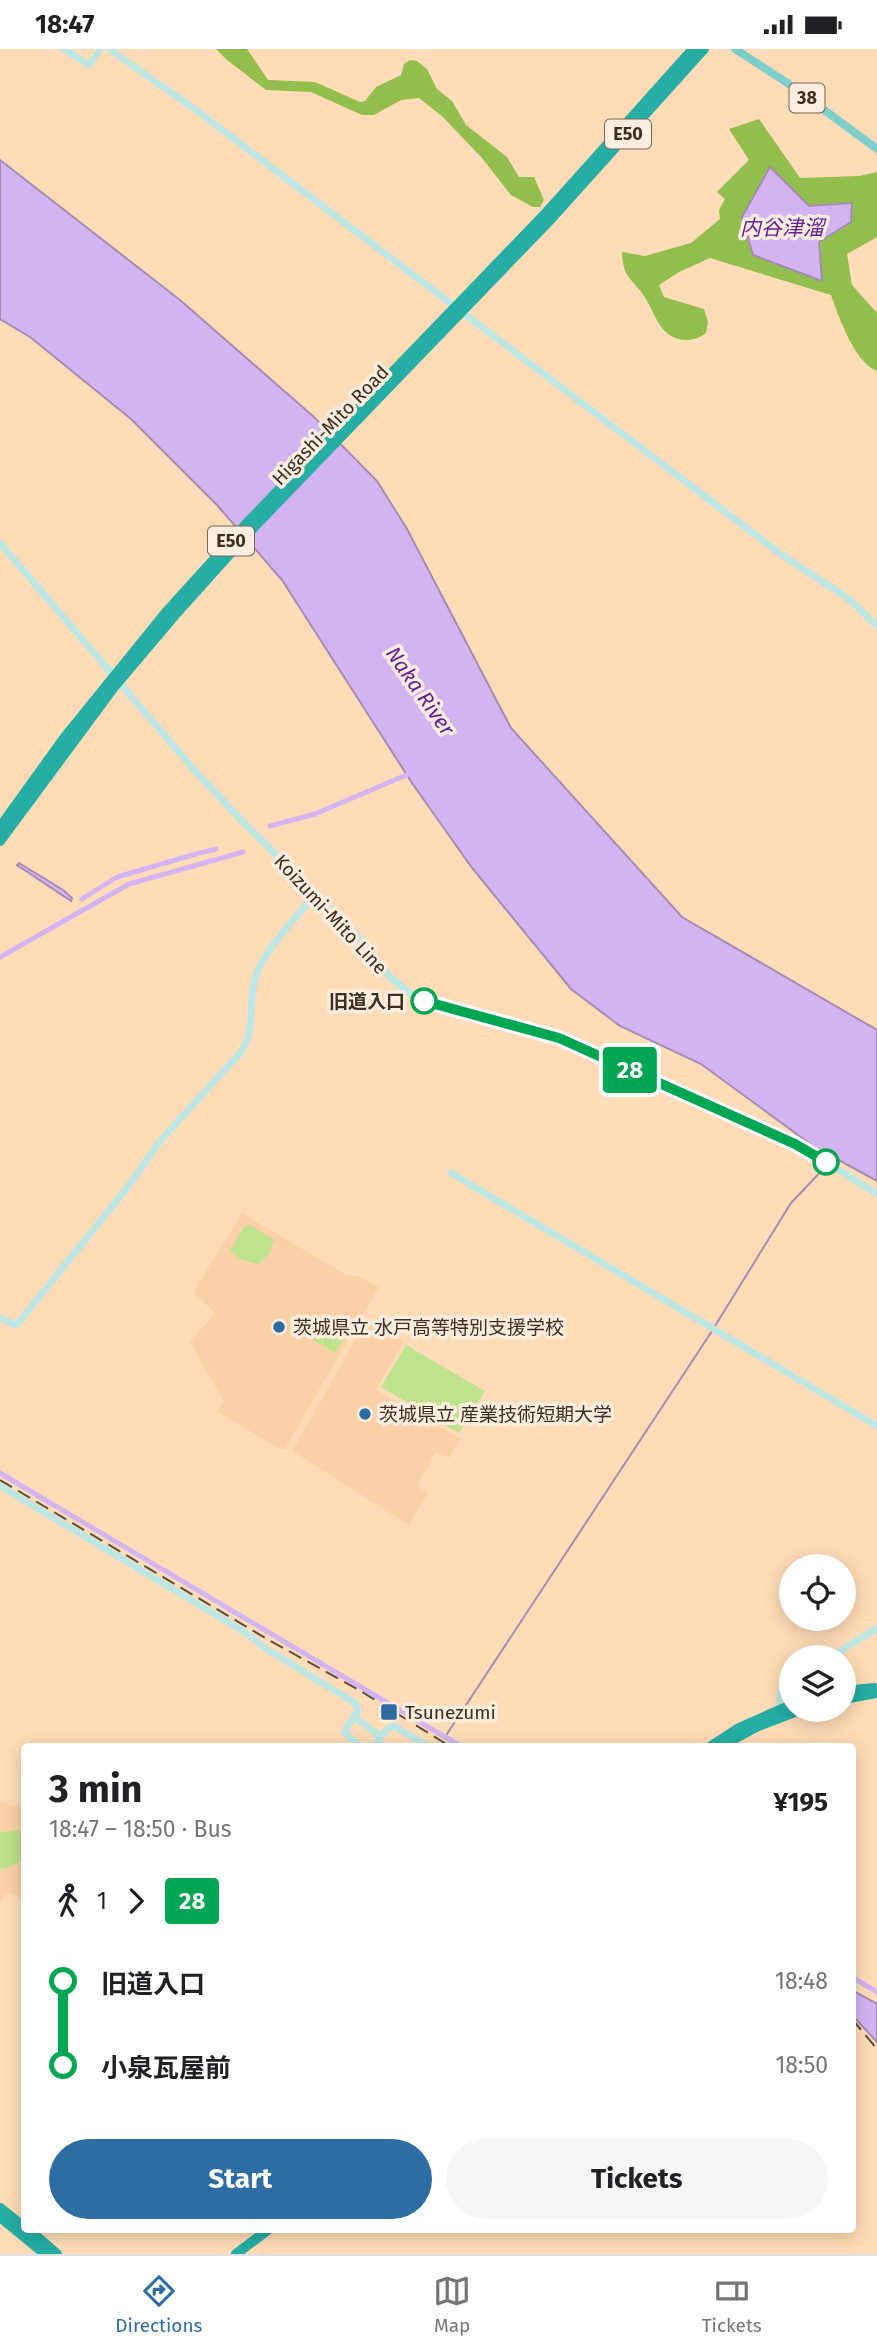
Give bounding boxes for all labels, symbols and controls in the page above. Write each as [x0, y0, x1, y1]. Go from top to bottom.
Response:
text: 18:47 [35, 9, 94, 40]
road number: 38 [790, 83, 824, 113]
road number: E50 [605, 119, 651, 149]
water label: 内谷津溜 [740, 215, 827, 241]
street label: Higashi-Mito Road [267, 361, 393, 490]
road number: E50 [208, 527, 254, 555]
water label: Naka River [380, 642, 461, 741]
street label: Koizumi-Mito Line [269, 850, 392, 979]
marker: 旧道入口 [411, 988, 437, 1014]
place label: 旧道入口 [329, 990, 405, 1013]
line badge: 28 [598, 1047, 662, 1093]
text: 28 [617, 1056, 643, 1084]
unlabelled marker [813, 1149, 839, 1175]
place label: 茨城県立 水戸高等特別支援学校 [293, 1316, 564, 1339]
marker: 茨城県立 水戸高等特別支援学校 [271, 1319, 287, 1335]
place label: 茨城県立 産業技術短期大学 [379, 1403, 612, 1426]
marker: 茨城県立 産業技術短期大学 [357, 1406, 373, 1422]
map controls [779, 1554, 856, 1722]
button: locate [779, 1554, 856, 1631]
button: layers [779, 1645, 856, 1722]
place label: Tsunezumi [405, 1701, 496, 1724]
marker: Tsunezumi [379, 1702, 399, 1722]
text: 3 min [49, 1766, 143, 1812]
text: ¥195 [773, 1787, 828, 1818]
text: 18:47 – 18:50 · Bus [49, 1815, 232, 1843]
icon: walk [49, 1882, 87, 1920]
icon: forward [117, 1882, 155, 1920]
text: 1 [97, 1887, 107, 1915]
text: 28 [179, 1887, 205, 1915]
text: 18:48 [775, 1967, 828, 1995]
text: 旧道入口 [101, 1969, 205, 2000]
text: 18:50 [775, 2051, 828, 2079]
text: 小泉瓦屋前 [101, 2053, 231, 2084]
button: Start [49, 2139, 432, 2219]
button: Tickets [446, 2139, 828, 2219]
tab: Directions [115, 2272, 202, 2337]
tab: Map [433, 2272, 471, 2337]
tab: Tickets [702, 2272, 762, 2337]

